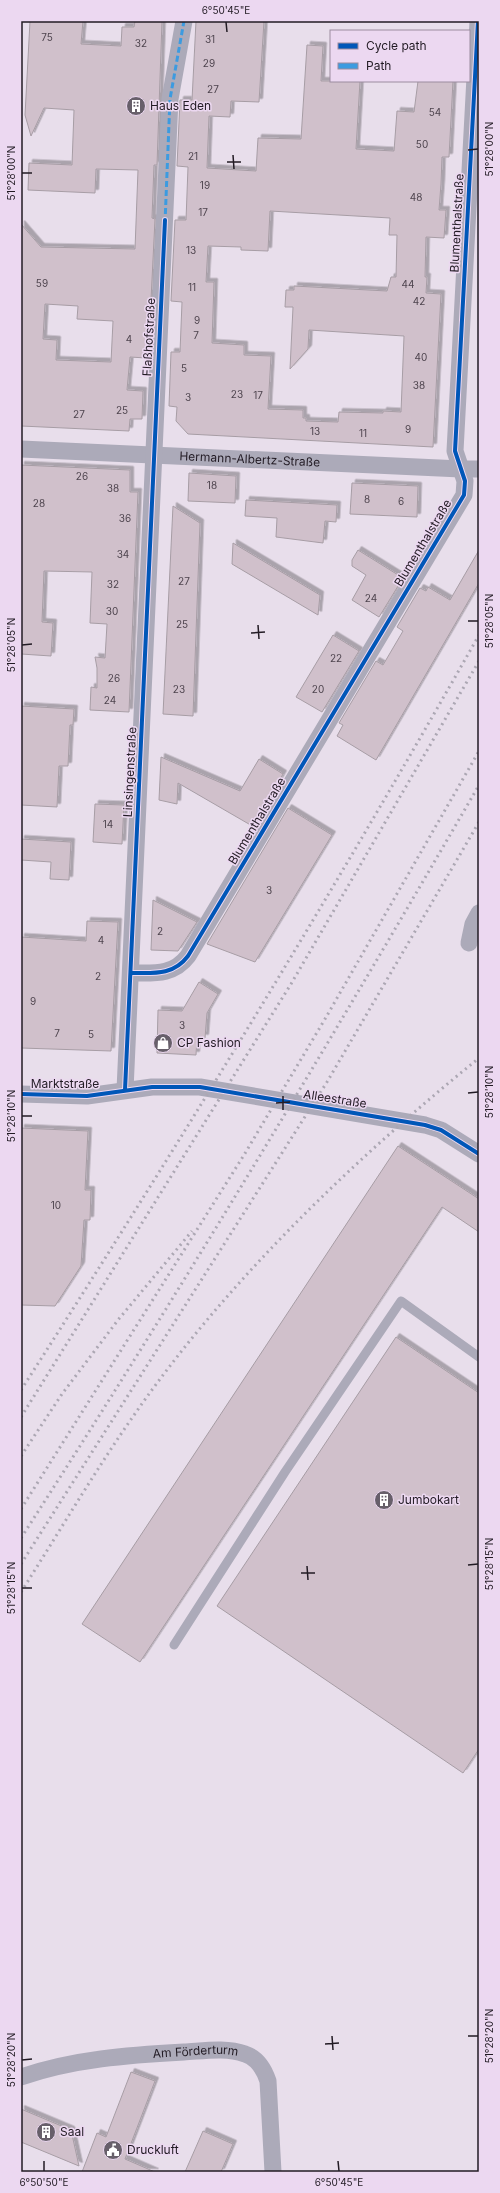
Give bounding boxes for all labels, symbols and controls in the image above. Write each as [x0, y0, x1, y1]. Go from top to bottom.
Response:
text: 6°50'45"E [202, 4, 250, 16]
legend [330, 30, 470, 82]
house number: 75 [41, 31, 53, 43]
house number: 31 [205, 33, 215, 45]
house number: 32 [135, 37, 147, 49]
text: Cycle path [366, 38, 427, 53]
house number: 29 [203, 57, 215, 69]
text: Path [366, 58, 391, 73]
house number: 27 [207, 83, 219, 95]
building icon: Haus Eden [125, 95, 147, 117]
place label: Haus Eden [150, 98, 211, 113]
house number: 54 [429, 106, 441, 118]
text: 51°28'00"N [483, 122, 495, 176]
house number: 50 [416, 138, 428, 150]
text: 51°28'00"N [5, 146, 17, 200]
house number: 21 [188, 150, 198, 162]
street label: Blumenthalstraße [446, 173, 467, 273]
house number: 19 [200, 179, 210, 191]
house number: 48 [410, 191, 422, 203]
house number: 17 [198, 206, 208, 218]
house number: 13 [186, 244, 196, 256]
house number: 59 [36, 277, 48, 289]
house number: 44 [402, 278, 414, 290]
house number: 11 [188, 281, 196, 293]
house number: 42 [413, 295, 425, 307]
street label: Flaßhofstraße [139, 297, 158, 377]
house number: 9 [194, 314, 200, 326]
house number: 7 [193, 329, 199, 341]
house number: 4 [126, 333, 132, 345]
house number: 40 [415, 351, 427, 363]
house number: 5 [181, 362, 187, 374]
house number: 38 [413, 379, 425, 391]
house number: 23 [231, 388, 243, 400]
house number: 17 [253, 389, 263, 401]
house number: 3 [185, 391, 191, 403]
house number: 25 [116, 404, 128, 416]
house number: 27 [73, 408, 85, 420]
house number: 9 [405, 423, 411, 435]
house number: 13 [310, 425, 320, 437]
house number: 11 [359, 427, 367, 439]
street label: Hermann-Albertz-Straße [179, 448, 321, 470]
house number: 26 [76, 470, 88, 482]
house number: 18 [207, 479, 217, 491]
house number: 38 [107, 482, 119, 494]
house number: 8 [364, 493, 370, 505]
house number: 6 [398, 495, 404, 507]
street label: Blumenthalstraße [391, 496, 455, 589]
house number: 28 [33, 497, 45, 509]
house number: 36 [119, 512, 131, 524]
house number: 34 [117, 548, 129, 560]
house number: 27 [178, 575, 190, 587]
house number: 32 [107, 578, 119, 590]
house number: 24 [365, 592, 377, 604]
text: 51°28'05"N [483, 594, 495, 648]
house number: 30 [106, 605, 118, 617]
text: 51°28'05"N [5, 618, 17, 672]
house number: 25 [176, 618, 188, 630]
house number: 22 [330, 652, 342, 664]
house number: 26 [108, 672, 120, 684]
house number: 23 [173, 683, 185, 695]
house number: 20 [312, 683, 324, 695]
house number: 24 [104, 694, 116, 706]
street label: Linsingenstraße [120, 726, 139, 818]
street label: Blumenthalstraße [225, 774, 289, 867]
house number: 14 [103, 818, 113, 830]
house number: 3 [266, 884, 272, 896]
house number: 2 [157, 925, 163, 937]
house number: 4 [98, 934, 104, 946]
house number: 2 [95, 970, 101, 982]
house number: 9 [30, 995, 36, 1007]
house number: 3 [179, 1019, 185, 1031]
house number: 7 [54, 1027, 60, 1039]
house number: 5 [88, 1028, 94, 1040]
shop icon: CP Fashion [152, 1032, 174, 1054]
place label: CP Fashion [177, 1035, 241, 1050]
text: 51°28'10"N [483, 1066, 495, 1118]
street label: Marktstraße [31, 1076, 99, 1091]
street label: Alleestraße [302, 1086, 368, 1111]
text: 51°28'10"N [5, 1090, 17, 1142]
house number: 10 [51, 1199, 61, 1211]
building icon: Jumbokart [373, 1489, 395, 1511]
place label: Jumbokart [398, 1492, 459, 1507]
text: 51°28'15"N [483, 1538, 495, 1590]
text: 51°28'15"N [5, 1562, 17, 1614]
text: 51°28'20"N [483, 2009, 495, 2063]
text: 51°28'20"N [5, 2033, 17, 2087]
street label: Am Förderturm [152, 2042, 239, 2061]
building icon: Saal [35, 2121, 57, 2143]
place label: Saal [60, 2124, 84, 2139]
public building icon: Druckluft [102, 2139, 124, 2161]
place label: Druckluft [127, 2142, 179, 2157]
text: 6°50'50"E [19, 2176, 69, 2188]
text: 6°50'45"E [315, 2176, 363, 2188]

